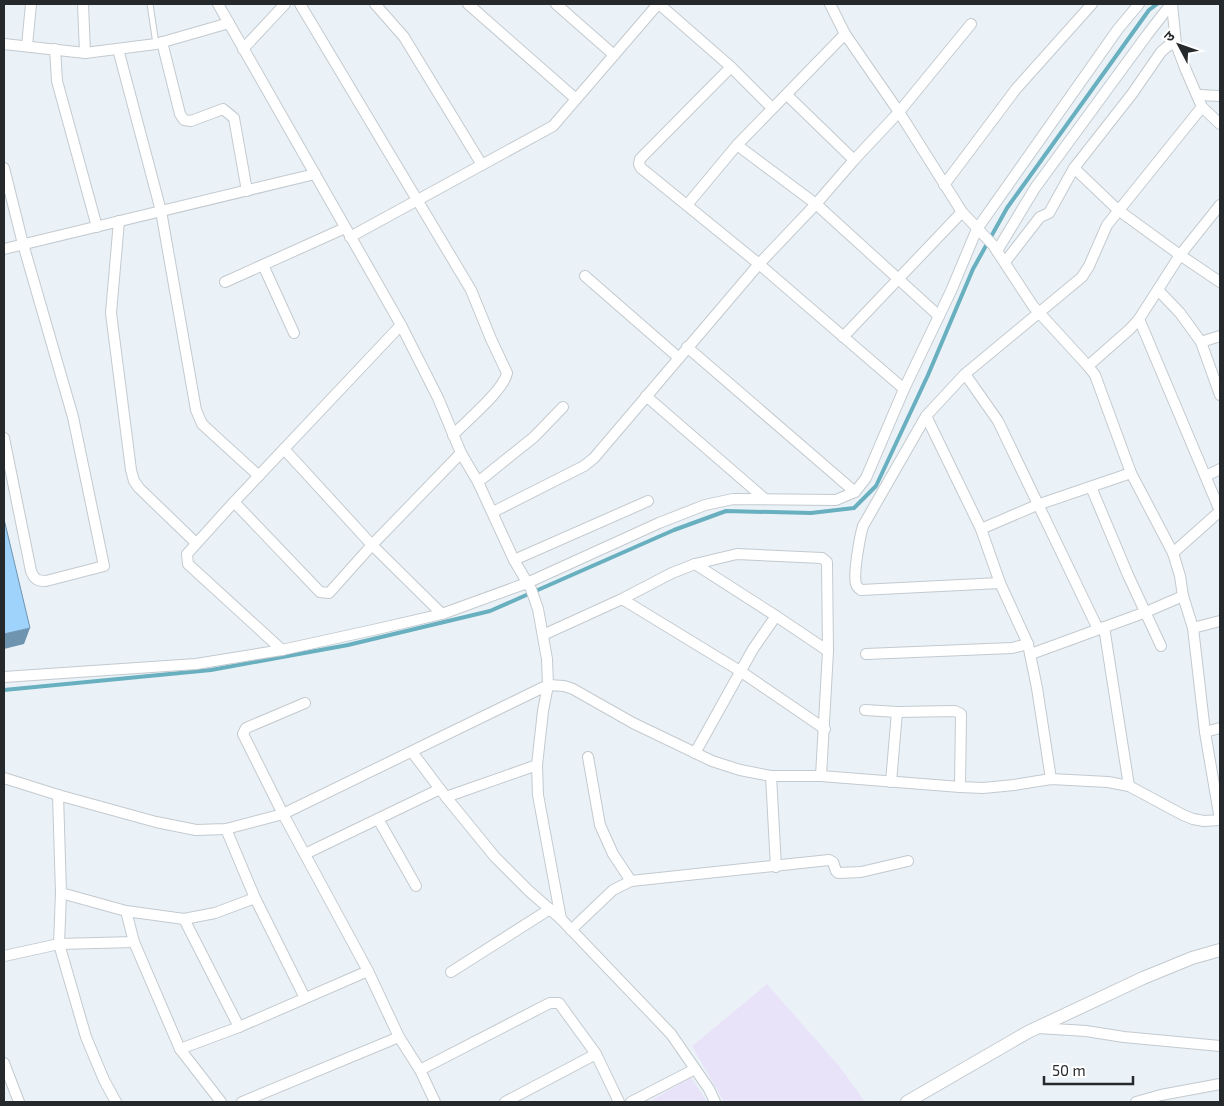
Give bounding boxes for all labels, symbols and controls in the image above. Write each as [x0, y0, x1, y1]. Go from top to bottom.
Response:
north arrow [1154, 20, 1204, 70]
text: उ [1160, 27, 1178, 45]
scale bar [1044, 1054, 1133, 1086]
text: 50 m [1052, 1061, 1086, 1079]

